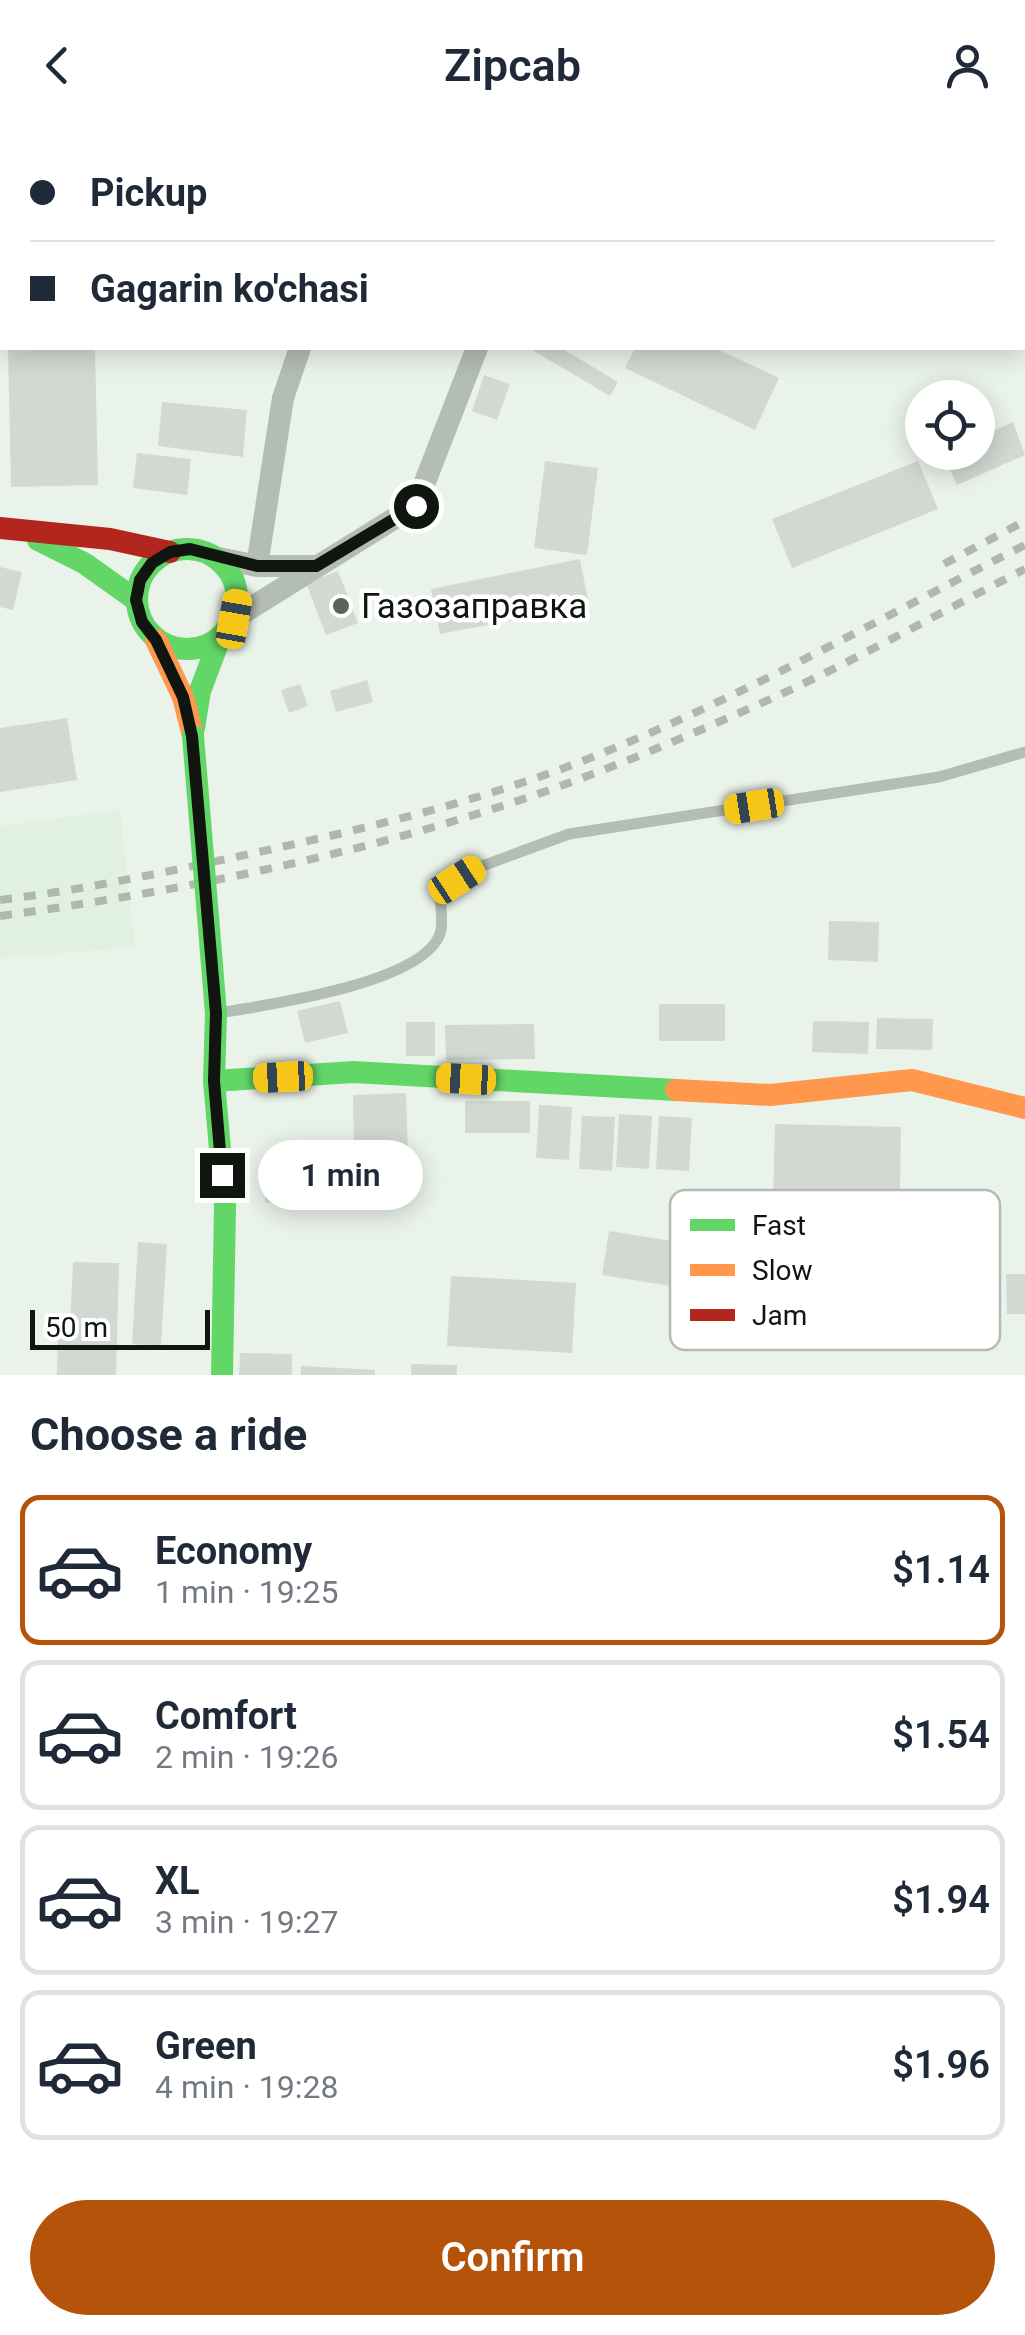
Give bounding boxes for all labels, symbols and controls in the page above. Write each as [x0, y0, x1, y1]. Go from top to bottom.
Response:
icon: back [30, 38, 85, 93]
icon: person [940, 38, 995, 93]
text: Zipcab [444, 39, 581, 92]
text: Pickup [90, 171, 207, 215]
text: Gagarin ko'chasi [90, 267, 369, 311]
map controls [905, 380, 995, 470]
button: locate [905, 380, 995, 470]
route start [394, 484, 439, 529]
place label: Газозаправка [361, 586, 587, 627]
car [214, 587, 254, 651]
marker: Газозаправка [330, 595, 352, 617]
car [722, 786, 786, 826]
car [424, 851, 490, 909]
car [252, 1060, 314, 1094]
car [435, 1062, 497, 1096]
callout: 1 min [257, 1140, 422, 1210]
route end [200, 1153, 245, 1198]
text: 1 min [300, 1156, 381, 1194]
legend [670, 1190, 1000, 1350]
text: Fast [752, 1209, 806, 1242]
text: Slow [752, 1254, 812, 1287]
text: Jam [752, 1299, 807, 1332]
scale bar [30, 1305, 210, 1350]
text: 50 m [45, 1311, 108, 1344]
text: Choose a ride [30, 1408, 307, 1461]
icon: car [35, 1525, 125, 1615]
text: Economy [155, 1529, 312, 1573]
text: $1.14 [892, 1548, 990, 1592]
text: 1 min · 19:25 [155, 1573, 338, 1611]
icon: car [35, 1690, 125, 1780]
text: Comfort [155, 1694, 297, 1738]
text: $1.54 [892, 1713, 990, 1757]
text: 2 min · 19:26 [155, 1738, 338, 1776]
icon: car [35, 1855, 125, 1945]
text: XL [155, 1859, 200, 1903]
text: $1.94 [892, 1878, 990, 1922]
text: 3 min · 19:27 [155, 1903, 338, 1941]
icon: car [35, 2020, 125, 2110]
text: Green [155, 2024, 257, 2068]
text: $1.96 [892, 2043, 990, 2087]
text: 4 min · 19:28 [155, 2068, 338, 2106]
button: Confirm [30, 2200, 995, 2315]

